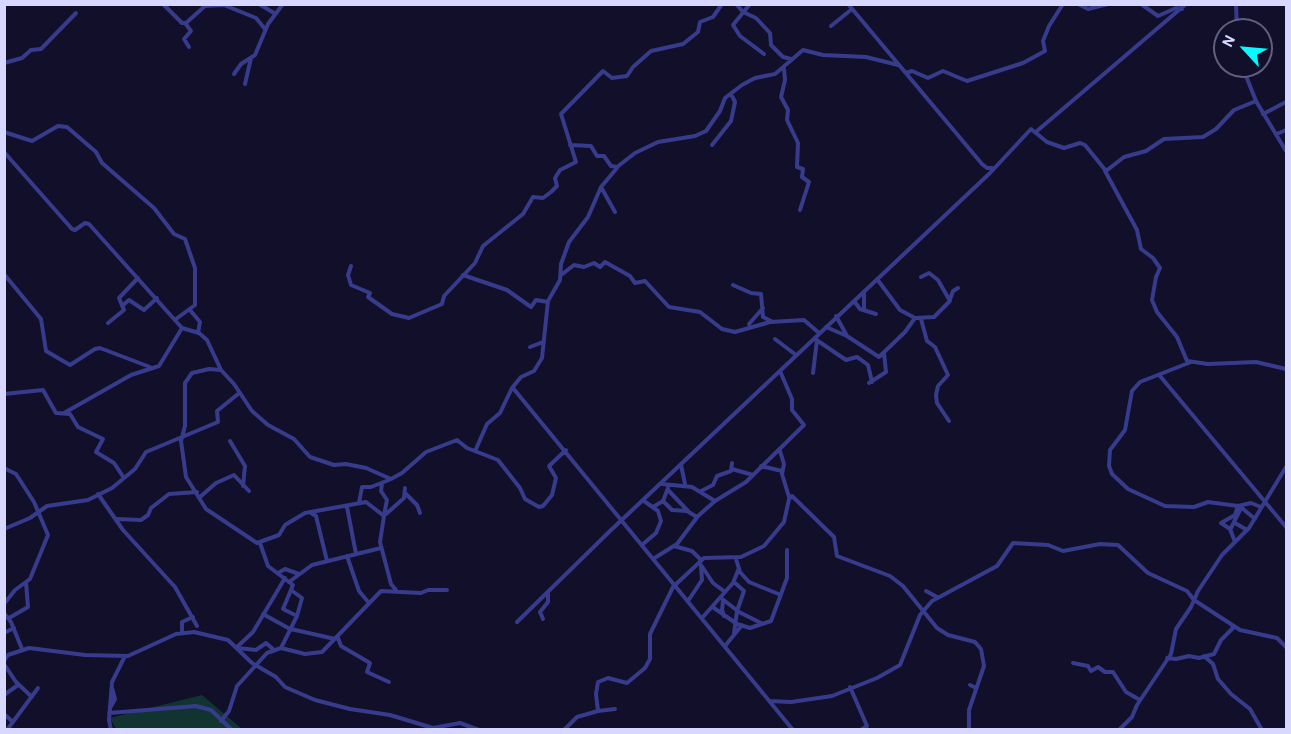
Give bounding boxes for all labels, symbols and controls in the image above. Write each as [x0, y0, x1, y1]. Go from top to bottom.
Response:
north arrow [1213, 18, 1273, 78]
text: N [1219, 32, 1238, 49]

